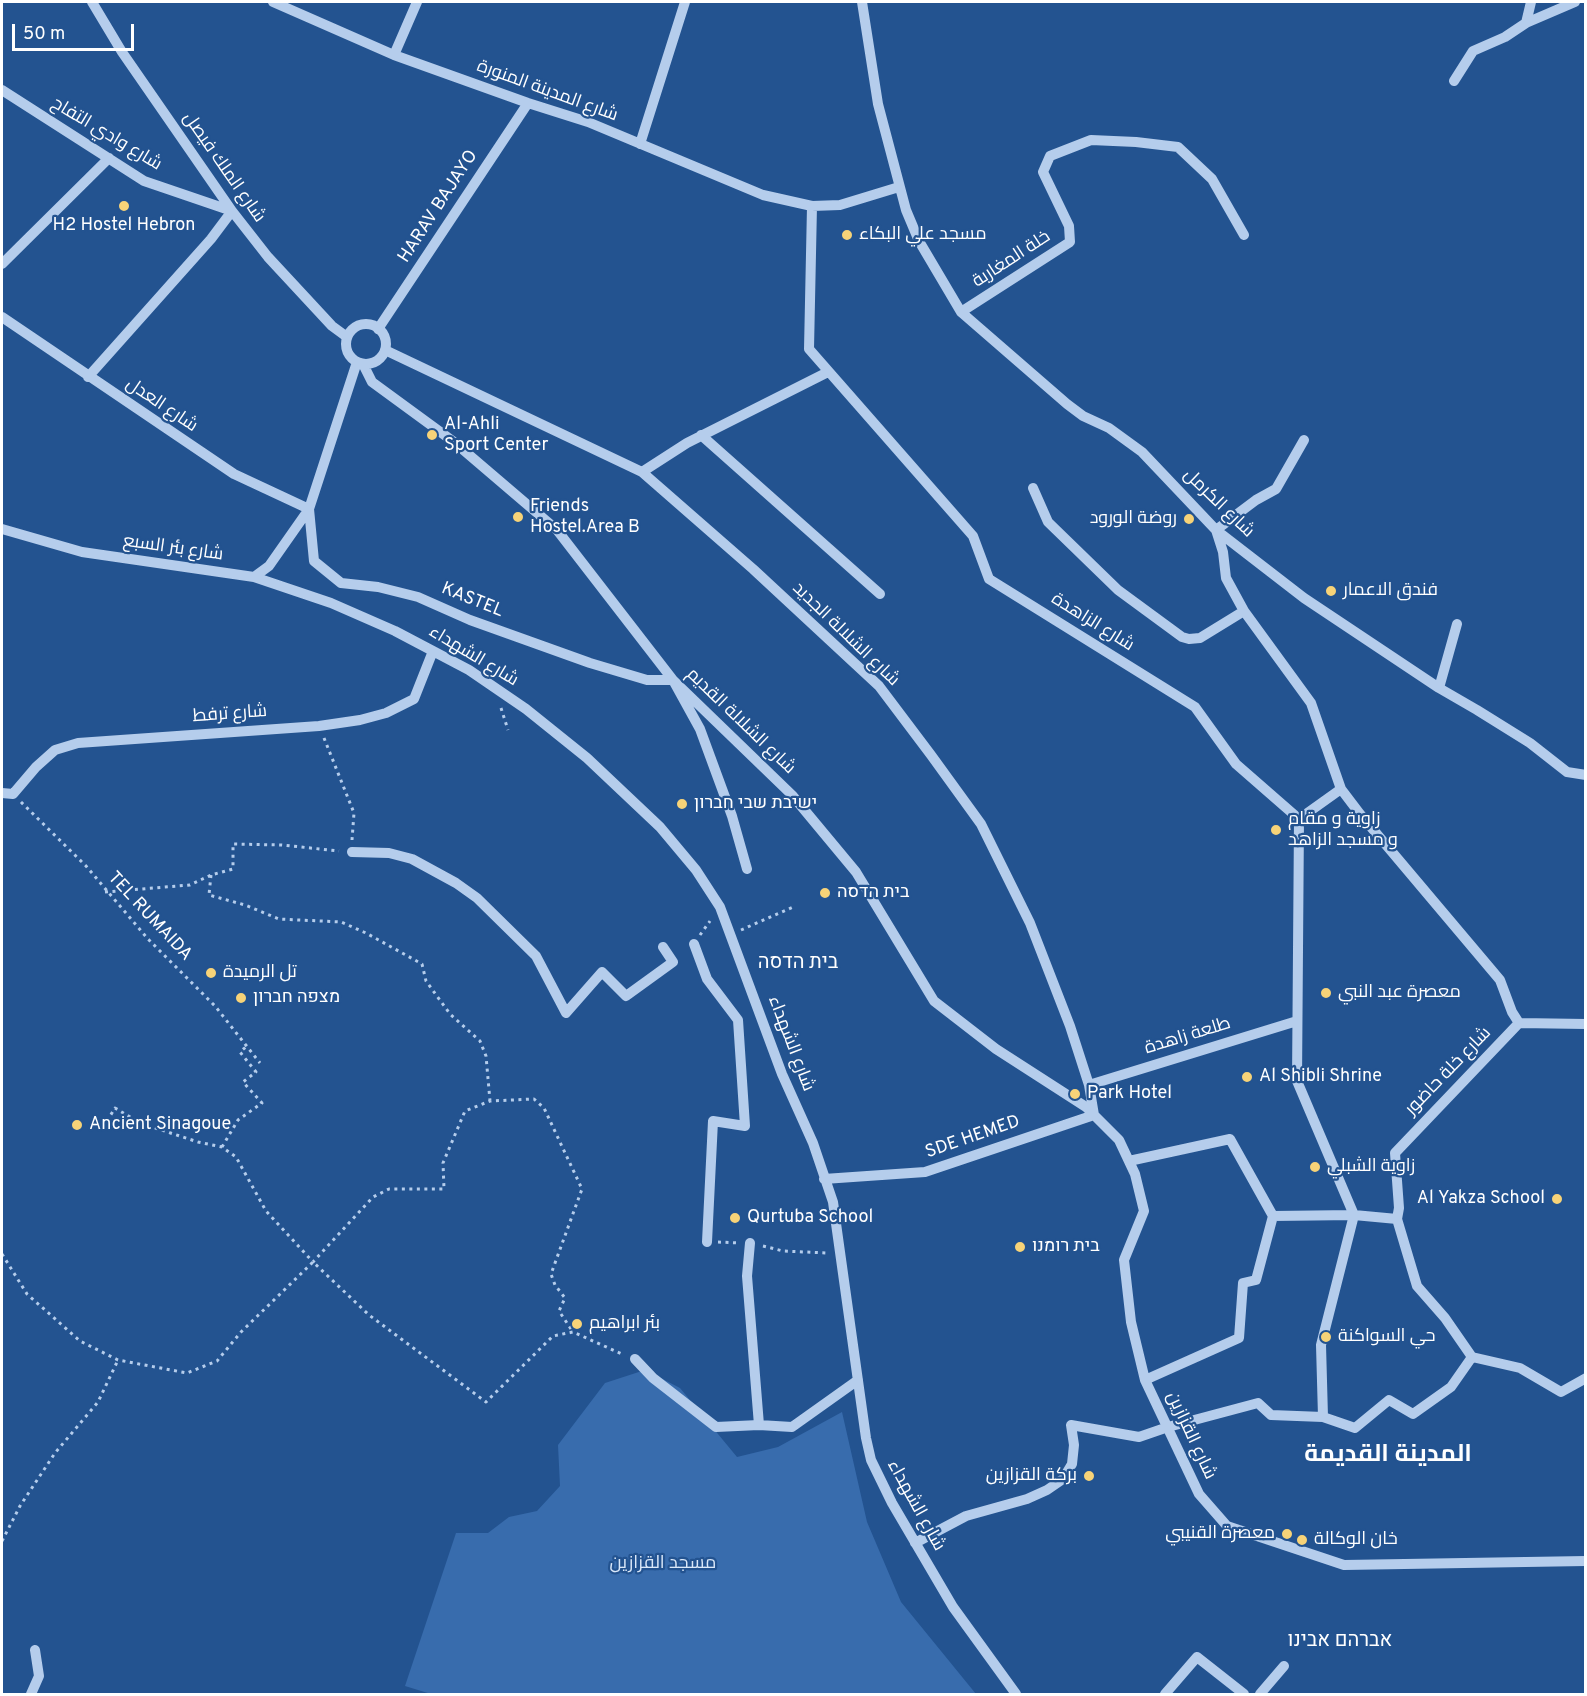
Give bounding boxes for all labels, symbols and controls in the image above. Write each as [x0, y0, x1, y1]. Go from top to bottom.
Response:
scale bar [15, 12, 136, 50]
text: 50 m [23, 23, 65, 46]
street label: شارع المدينة المنورة [474, 56, 620, 128]
street label: شارع وادي التفاح [47, 94, 165, 176]
street label: شارع الملك فيصل [177, 109, 269, 227]
street label: HARAV BAJAYO [395, 147, 483, 267]
marker: H2 Hostel Hebron [117, 199, 131, 213]
place label: H2 Hostel Hebron [53, 215, 195, 237]
place label: مسجد علي البكاء [859, 224, 987, 246]
street label: خلة المغاربة [969, 227, 1055, 293]
marker: مسجد علي البكاء [840, 228, 854, 242]
street label: شارع العدل [121, 374, 201, 438]
place label: Al-Ahli Sport Center [444, 414, 548, 456]
marker: Al-Ahli Sport Center [425, 428, 439, 442]
street label: شارع الكرمل [1178, 465, 1258, 543]
place label: Friends Hostel.Area B [530, 496, 640, 538]
place label: روضة الورود [1090, 508, 1177, 530]
marker: Friends Hostel.Area B [511, 510, 525, 524]
marker: روضة الورود [1182, 512, 1196, 526]
street label: شارع بئر السبع [122, 531, 224, 567]
street label: شارع الشلالة الجديد [787, 578, 903, 692]
street label: KASTEL [438, 579, 506, 623]
place label: فندق الاعمار [1343, 580, 1438, 602]
marker: فندق الاعمار [1324, 584, 1338, 598]
street label: شارع الزاهدة [1047, 589, 1137, 657]
street label: شارع الشهداء [424, 622, 522, 692]
street label: شارع الشلالة القديم [681, 664, 799, 780]
street label: شارع ترفط [192, 702, 268, 728]
place label: ישיבת שבי חברון [694, 793, 817, 815]
marker: ישיבת שבי חברון [675, 797, 689, 811]
place label: زاوية و مقام و مسجد الزاهد [1288, 809, 1398, 852]
marker: زاوية و مقام و مسجد الزاهد [1269, 823, 1283, 837]
street label: TEL RUMAIDA [102, 868, 196, 966]
place label: בית הדסה [837, 882, 909, 904]
marker: בית הדסה [818, 886, 832, 900]
district label: בית הדסה [758, 952, 838, 976]
place label: تل الرميدة [223, 962, 297, 984]
marker: تل الرميدة [204, 966, 218, 980]
place label: معصرة عبد النبي [1338, 982, 1461, 1004]
marker: معصرة عبد النبي [1319, 986, 1333, 1000]
place label: מצפה חברון [253, 987, 340, 1009]
marker: מצפה חברון [234, 991, 248, 1005]
street label: شارع الشهداء [762, 993, 818, 1095]
street label: طلعة زاهدة [1142, 1014, 1234, 1060]
street label: شارع خلة حاضور [1401, 1023, 1497, 1121]
place label: Al Shibli Shrine [1259, 1066, 1382, 1088]
marker: Al Shibli Shrine [1240, 1070, 1254, 1084]
place label: Park Hotel [1087, 1083, 1172, 1105]
marker: Park Hotel [1068, 1087, 1082, 1101]
street label: SDE HEMED [923, 1112, 1023, 1164]
place label: Ancient Sinagoue [89, 1114, 231, 1136]
marker: Ancient Sinagoue [70, 1118, 84, 1132]
place label: زاوية الشبلي [1327, 1156, 1415, 1178]
marker: زاوية الشبلي [1308, 1160, 1322, 1174]
place label: Al Yakza School [1417, 1188, 1545, 1210]
marker: Al Yakza School [1550, 1192, 1564, 1206]
place label: Qurtuba School [747, 1207, 873, 1229]
marker: Qurtuba School [728, 1211, 742, 1225]
place label: בית רומנו [1032, 1236, 1100, 1258]
marker: בית רומנו [1013, 1240, 1027, 1254]
place label: بئر ابراهيم [589, 1313, 660, 1335]
marker: بئر ابراهيم [570, 1317, 584, 1331]
place label: حي السواكنة [1338, 1326, 1436, 1348]
marker: حي السواكنة [1319, 1330, 1333, 1344]
street label: شارع القزازين [1160, 1389, 1220, 1483]
district label: المدينة القديمة [1304, 1442, 1472, 1470]
street label: شارع الشهداء [881, 1457, 949, 1555]
place label: بركة القزازين [986, 1465, 1077, 1487]
marker: بركة القزازين [1082, 1469, 1096, 1483]
place label: معصرة القنيبي [1165, 1523, 1275, 1545]
marker: معصرة القنيبي [1280, 1527, 1294, 1541]
place label: خان الوكالة [1314, 1529, 1398, 1551]
marker: خان الوكالة [1295, 1533, 1309, 1547]
park label: مسجد القزازين [610, 1553, 716, 1575]
district label: אברהם אבינו [1288, 1630, 1392, 1654]

